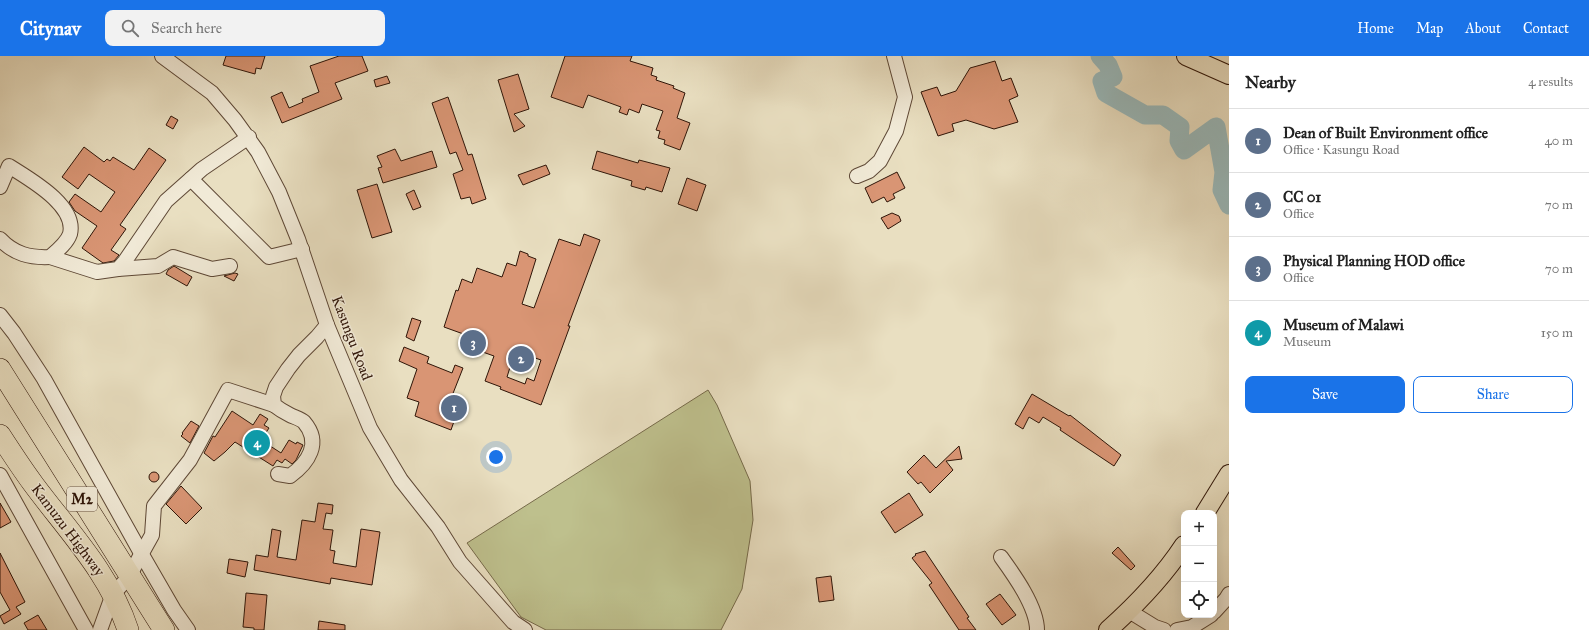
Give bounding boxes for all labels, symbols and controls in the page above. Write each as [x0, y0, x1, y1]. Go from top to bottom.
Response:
search box [105, 10, 385, 46]
text: Citynav [20, 17, 81, 40]
icon: search [119, 17, 141, 39]
text: Search here [151, 19, 222, 37]
text: Home [1357, 20, 1394, 37]
text: Map [1416, 20, 1443, 37]
text: About [1465, 20, 1501, 37]
text: Contact [1523, 20, 1569, 37]
text: Nearby [1245, 72, 1296, 93]
text: 4 results [1528, 74, 1573, 90]
text: Dean of Built Environment office [1283, 124, 1488, 142]
text: 1 [1255, 133, 1261, 149]
text: 40 m [1544, 133, 1573, 149]
text: Office · Kasungu Road [1283, 142, 1400, 158]
text: CC 01 [1283, 188, 1321, 206]
text: 2 [1255, 197, 1261, 213]
text: 70 m [1545, 197, 1573, 213]
text: Office [1283, 206, 1314, 222]
text: Physical Planning HOD office [1283, 252, 1465, 270]
text: 3 [1255, 261, 1261, 277]
text: 70 m [1545, 261, 1573, 277]
text: Office [1283, 270, 1314, 286]
street label: Kasungu Road [328, 293, 376, 383]
text: Museum of Malawi [1283, 316, 1404, 334]
text: 4 [1254, 325, 1262, 341]
text: 150 m [1541, 325, 1573, 341]
pin: 3 [460, 328, 486, 358]
text: Museum [1283, 334, 1331, 350]
pin: 2 [508, 344, 534, 374]
button: Save [1245, 376, 1405, 413]
button: Share [1413, 376, 1573, 413]
pin: 1 [441, 393, 467, 423]
pin: 4 [244, 428, 270, 458]
your location [486, 447, 506, 467]
street label: Kamuzu Highway [27, 480, 109, 580]
road number: M2 [67, 487, 97, 511]
map controls [1181, 510, 1217, 618]
button: + [1181, 510, 1217, 546]
button: − [1181, 546, 1217, 582]
button: locate [1181, 582, 1217, 618]

